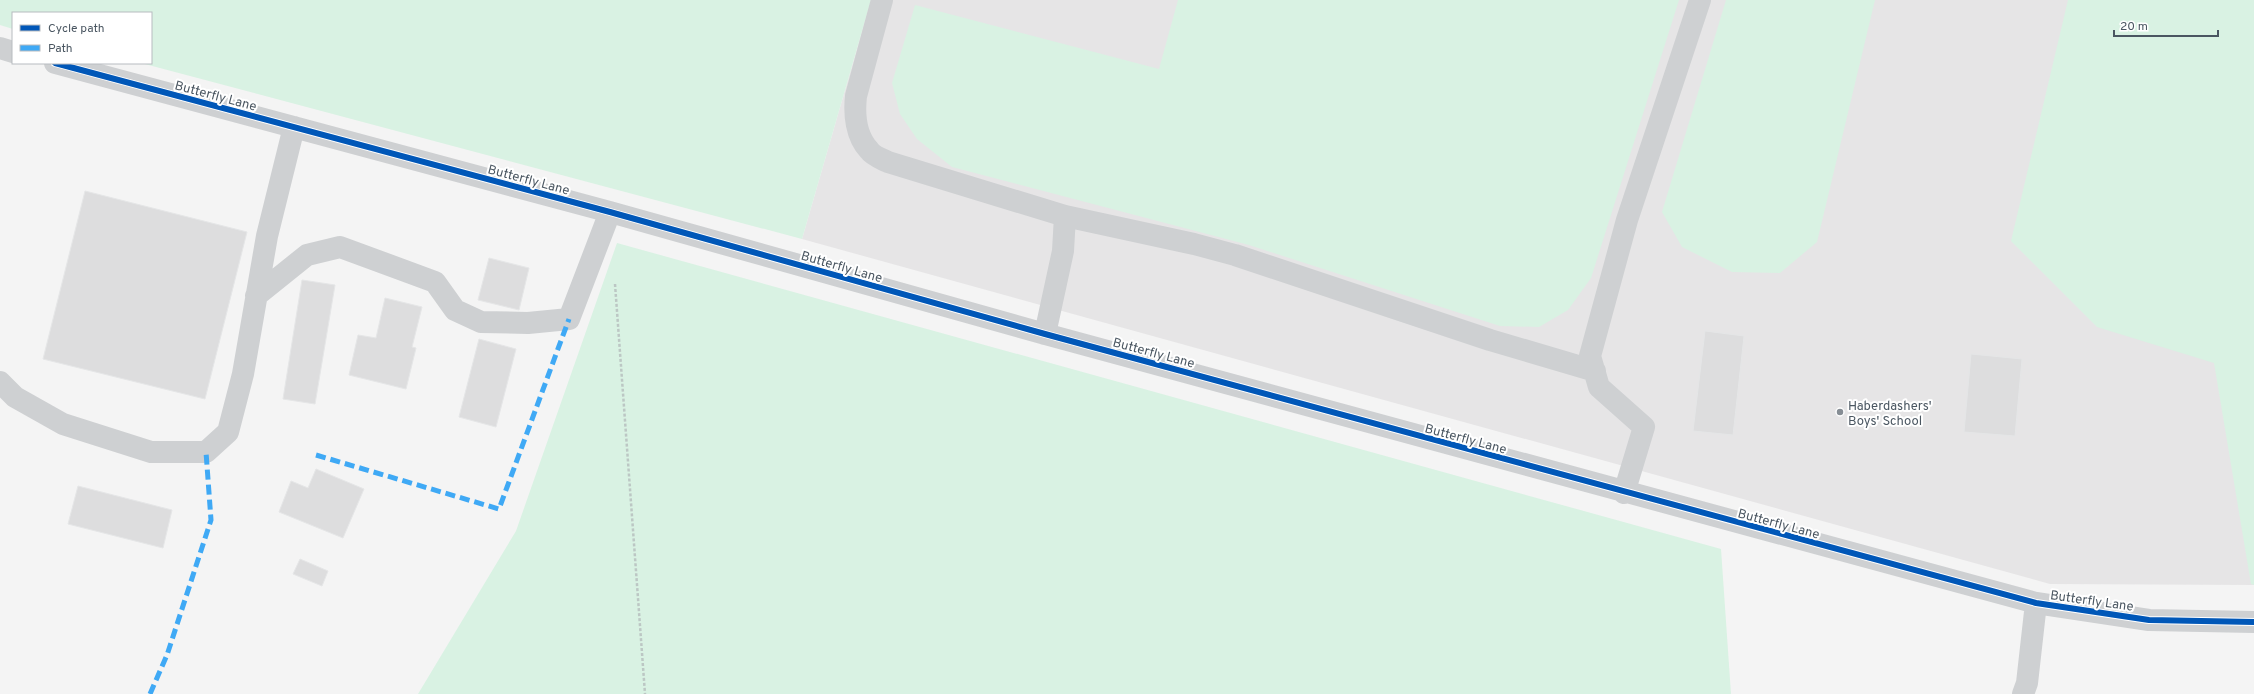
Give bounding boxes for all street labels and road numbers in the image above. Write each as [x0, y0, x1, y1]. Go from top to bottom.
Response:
street label: Butterfly Lane [173, 78, 258, 116]
street label: Butterfly Lane [486, 162, 571, 200]
street label: Butterfly Lane [799, 249, 884, 287]
street label: Butterfly Lane [1111, 335, 1196, 373]
street label: Butterfly Lane [1423, 421, 1508, 459]
street label: Butterfly Lane [1736, 506, 1821, 544]
street label: Butterfly Lane [2049, 588, 2134, 616]

